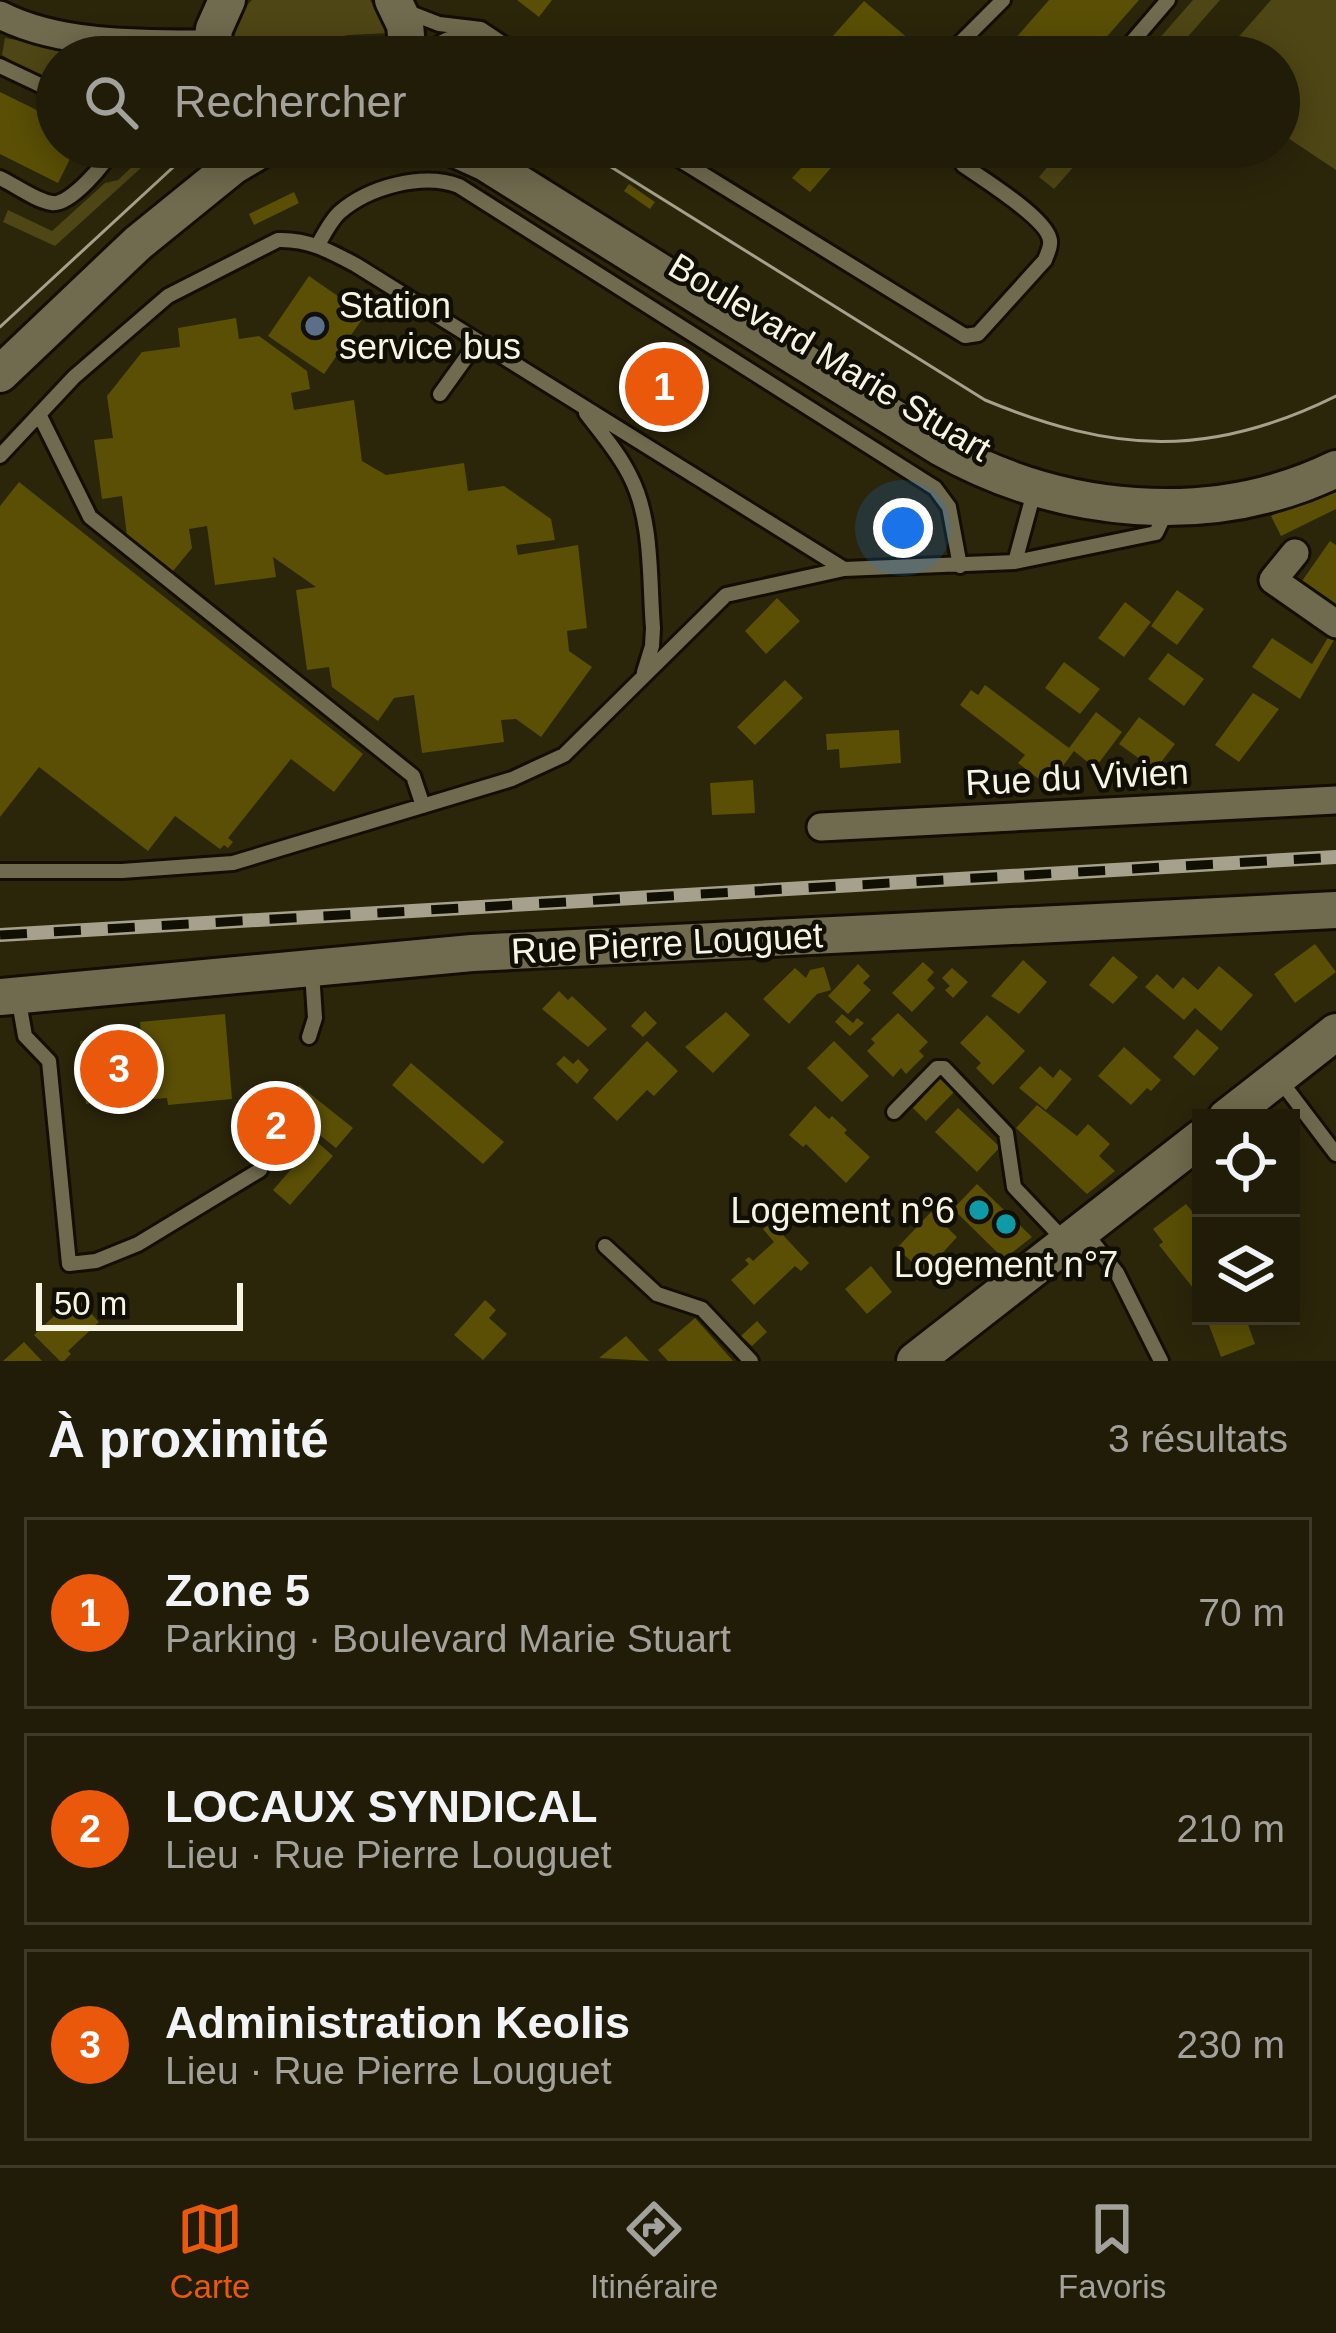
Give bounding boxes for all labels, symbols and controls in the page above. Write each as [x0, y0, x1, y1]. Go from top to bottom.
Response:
search box [36, 36, 1300, 168]
icon: search [78, 69, 144, 135]
text: Rechercher [174, 76, 407, 127]
street label: Boulevard Marie Stuart [662, 245, 998, 469]
place label: Station service bus [339, 285, 521, 367]
marker: Station service bus [302, 313, 328, 339]
pin: 1 [625, 342, 703, 432]
your location [873, 498, 933, 558]
street label: Rue du Vivien [964, 751, 1190, 803]
street label: Rue Pierre Louguet [510, 914, 824, 972]
pin: 3 [80, 1024, 158, 1114]
pin: 2 [237, 1081, 315, 1171]
map controls [1192, 1109, 1300, 1325]
button: locate [1192, 1109, 1300, 1217]
place label: Logement n°6 [730, 1190, 955, 1231]
marker: Logement n°6 [966, 1197, 992, 1223]
marker: Logement n°7 [993, 1211, 1019, 1237]
button: layers [1192, 1217, 1300, 1325]
place label: Logement n°7 [894, 1244, 1118, 1285]
scale bar [36, 1277, 243, 1330]
text: 50 m [54, 1285, 127, 1322]
text: À proximité [48, 1411, 329, 1468]
text: 3 résultats [1108, 1417, 1288, 1460]
text: Zone 5 [165, 1565, 310, 1616]
text: 1 [79, 1591, 101, 1634]
text: 70 m [1198, 1591, 1285, 1634]
text: Parking · Boulevard Marie Stuart [165, 1617, 731, 1660]
text: LOCAUX SYNDICAL [165, 1781, 598, 1832]
text: 2 [79, 1807, 101, 1850]
text: 210 m [1177, 1807, 1285, 1850]
text: Lieu · Rue Pierre Louguet [165, 1833, 612, 1876]
text: Administration Keolis [165, 1997, 630, 2048]
text: 3 [79, 2023, 101, 2066]
text: 230 m [1177, 2023, 1285, 2066]
text: Lieu · Rue Pierre Louguet [165, 2049, 612, 2092]
tab: Carte [170, 2196, 250, 2306]
tab: Itinéraire [590, 2196, 718, 2306]
tab: Favoris [1058, 2196, 1166, 2306]

